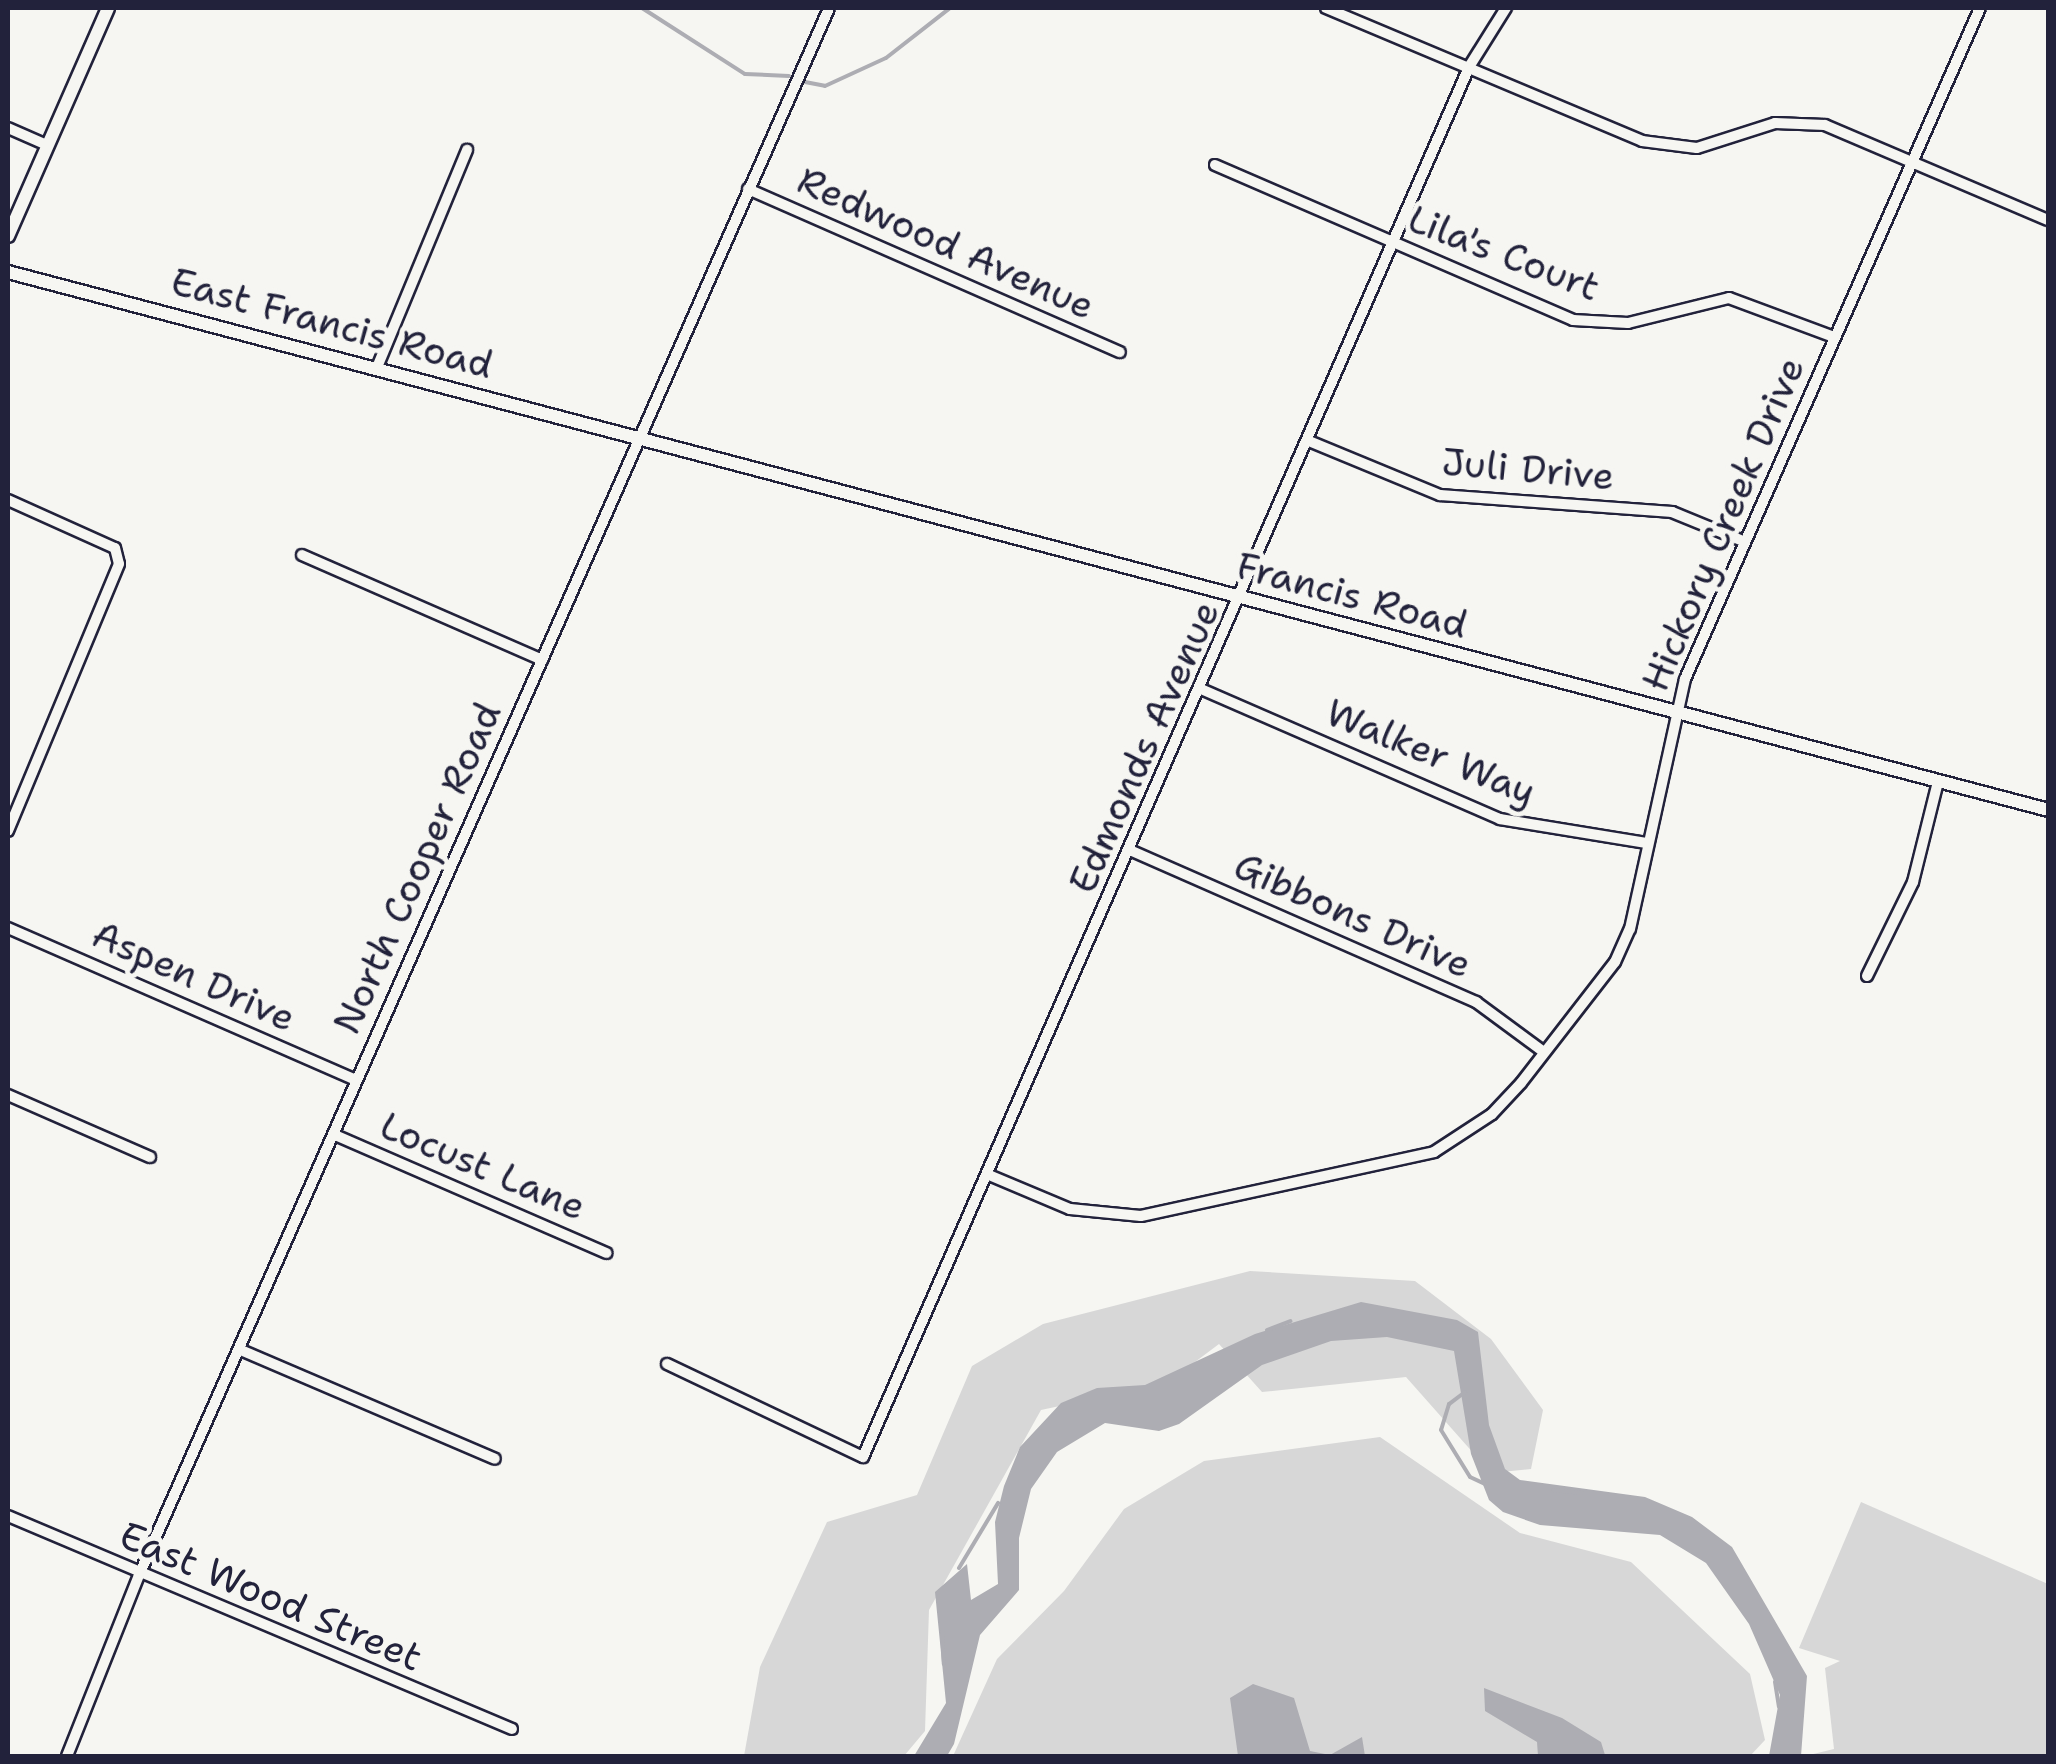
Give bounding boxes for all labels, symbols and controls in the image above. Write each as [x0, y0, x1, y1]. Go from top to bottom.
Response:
street label: Redwood Avenue [791, 157, 1101, 329]
street label: Lila's Court [1402, 196, 1606, 310]
street label: East Francis Road [166, 258, 498, 388]
street label: Hickory Creek Drive [1632, 350, 1814, 698]
street label: Juli Drive [1440, 439, 1616, 499]
street label: Francis Road [1232, 542, 1472, 648]
street label: Edmonds Avenue [1059, 594, 1229, 900]
street label: Walker Way [1320, 689, 1542, 815]
street label: North Cooper Road [323, 695, 511, 1041]
street label: Gibbons Drive [1227, 842, 1479, 988]
street label: Aspen Drive [85, 911, 303, 1041]
street label: Locust Lane [373, 1102, 593, 1230]
street label: East Wood Street [113, 1512, 429, 1680]

